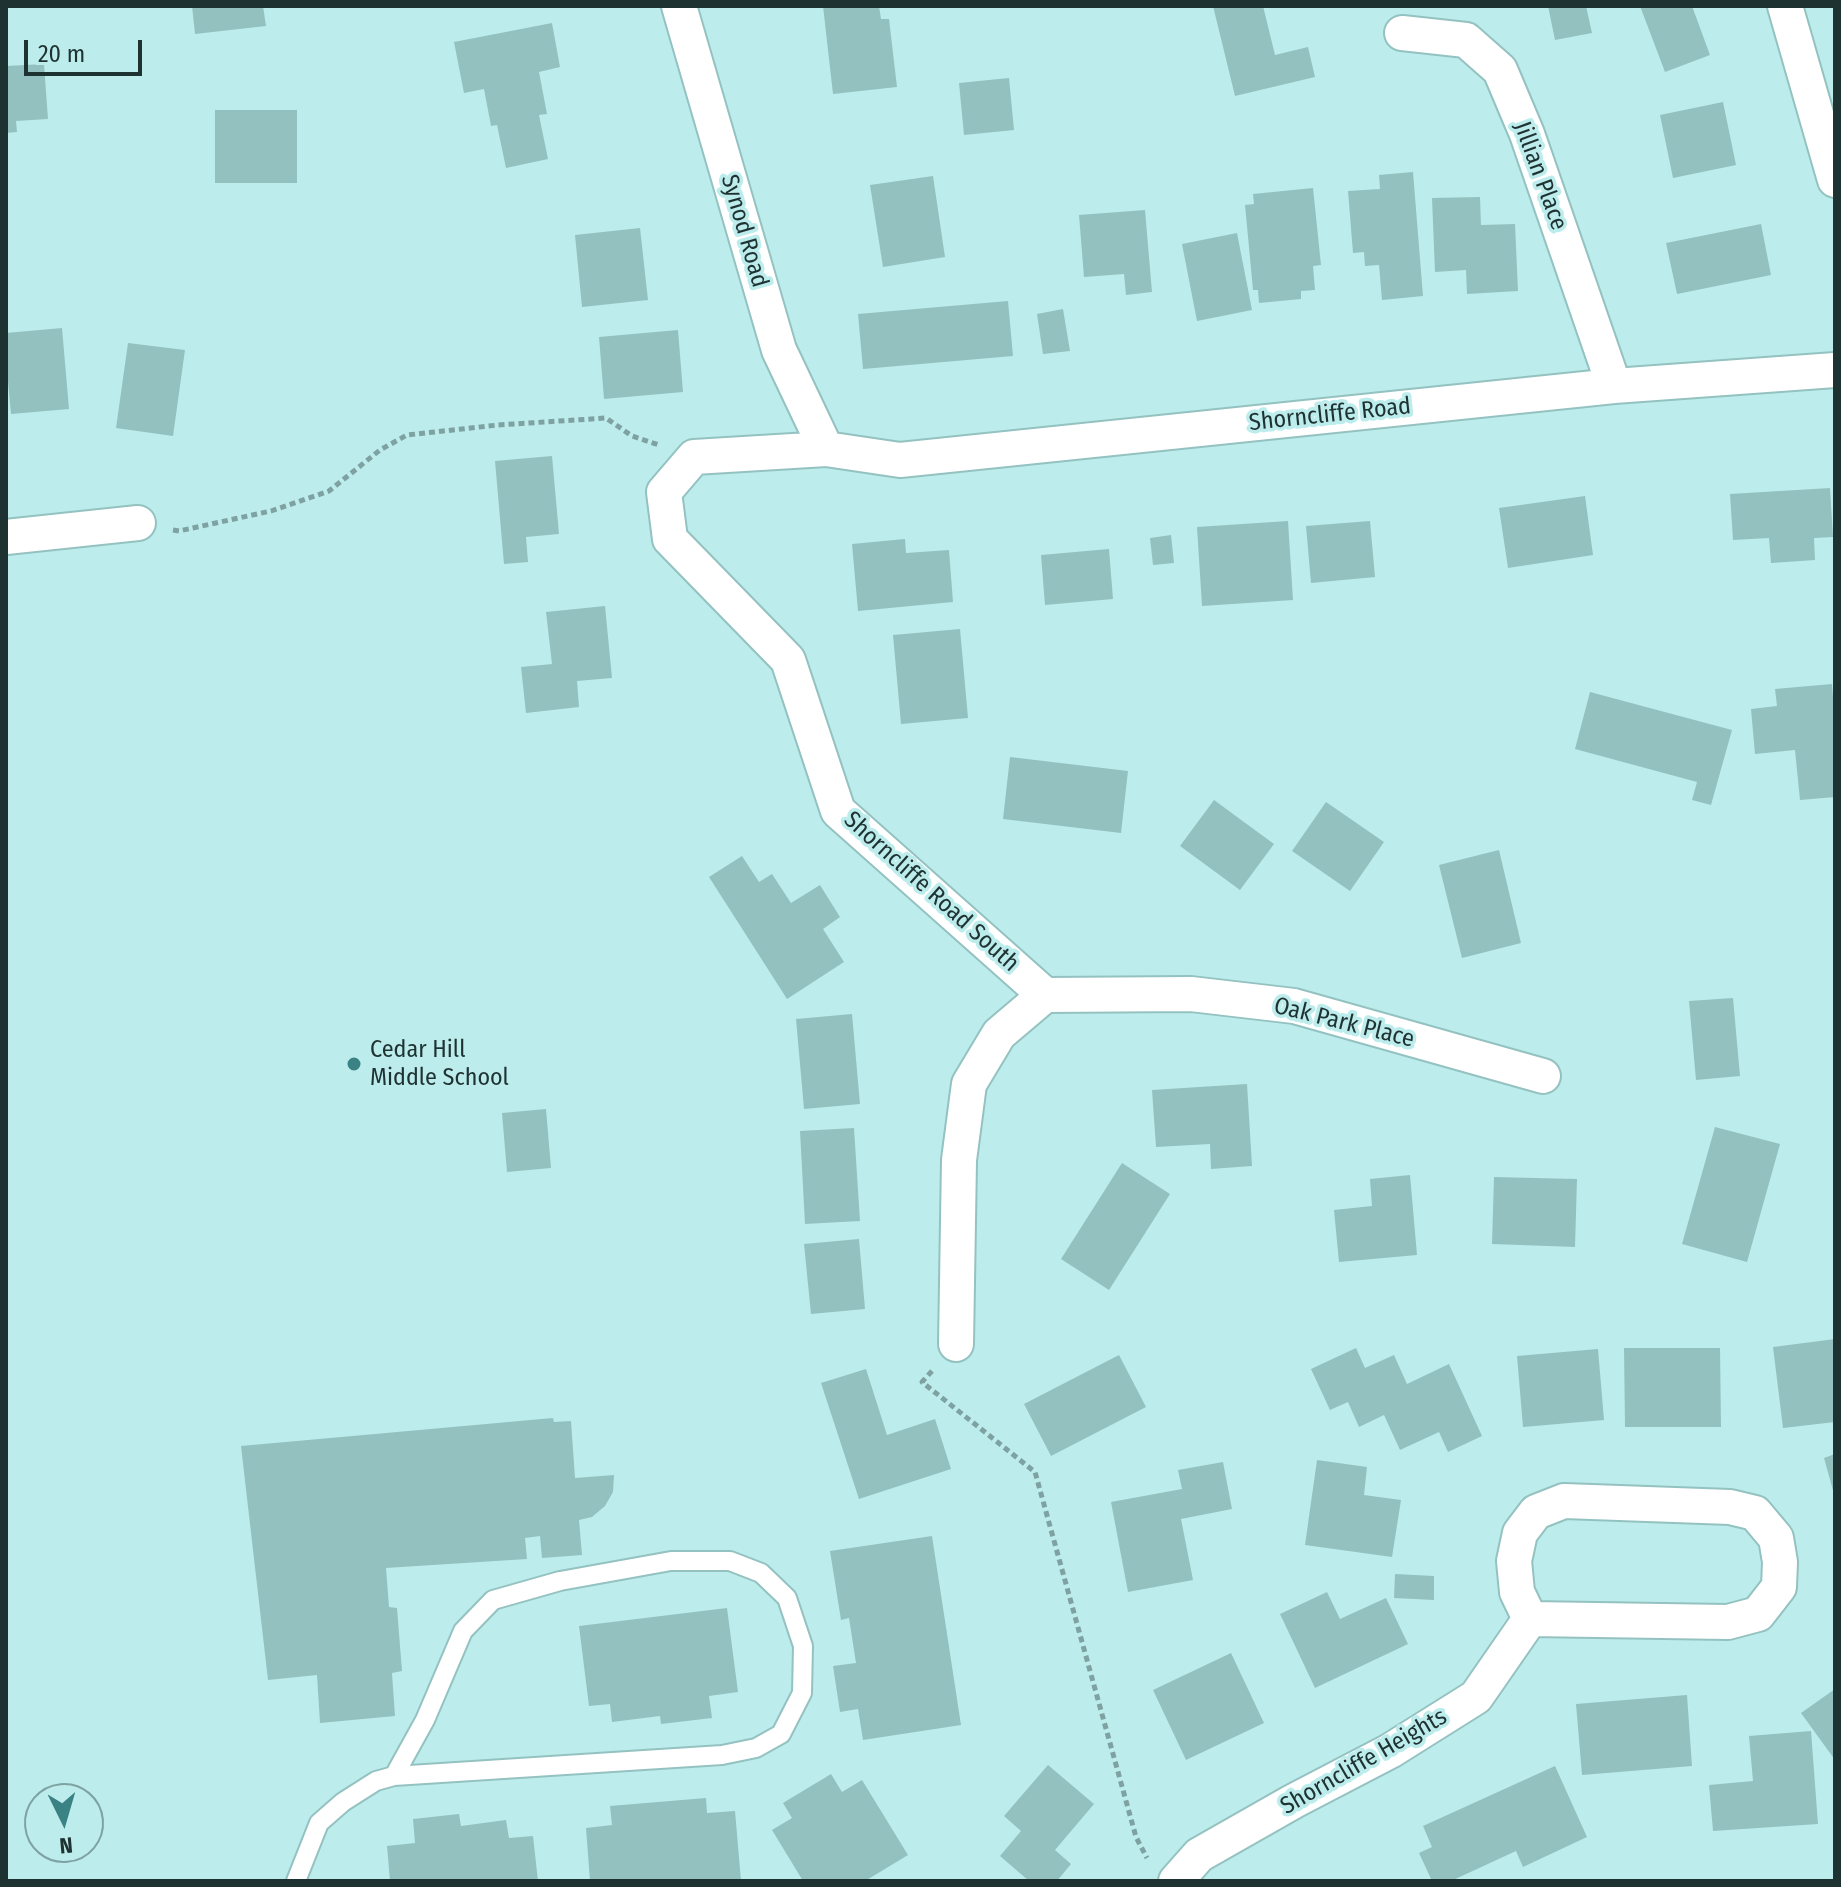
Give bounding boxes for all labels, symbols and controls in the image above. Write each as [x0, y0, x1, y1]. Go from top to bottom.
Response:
scale bar [28, 24, 146, 74]
text: 20 m [38, 40, 85, 68]
street label: Jillian Place [1507, 118, 1573, 234]
street label: Synod Road [714, 171, 774, 291]
street label: Shorncliffe Road [1248, 392, 1412, 438]
street label: Shorncliffe Road South [837, 806, 1025, 978]
street label: Oak Park Place [1271, 992, 1417, 1054]
place label: Cedar Hill Middle School [370, 1036, 509, 1092]
marker: Cedar Hill Middle School [345, 1055, 363, 1073]
street label: Shorncliffe Heights [1276, 1703, 1452, 1821]
north arrow [24, 1783, 104, 1863]
text: N [58, 1831, 74, 1859]

